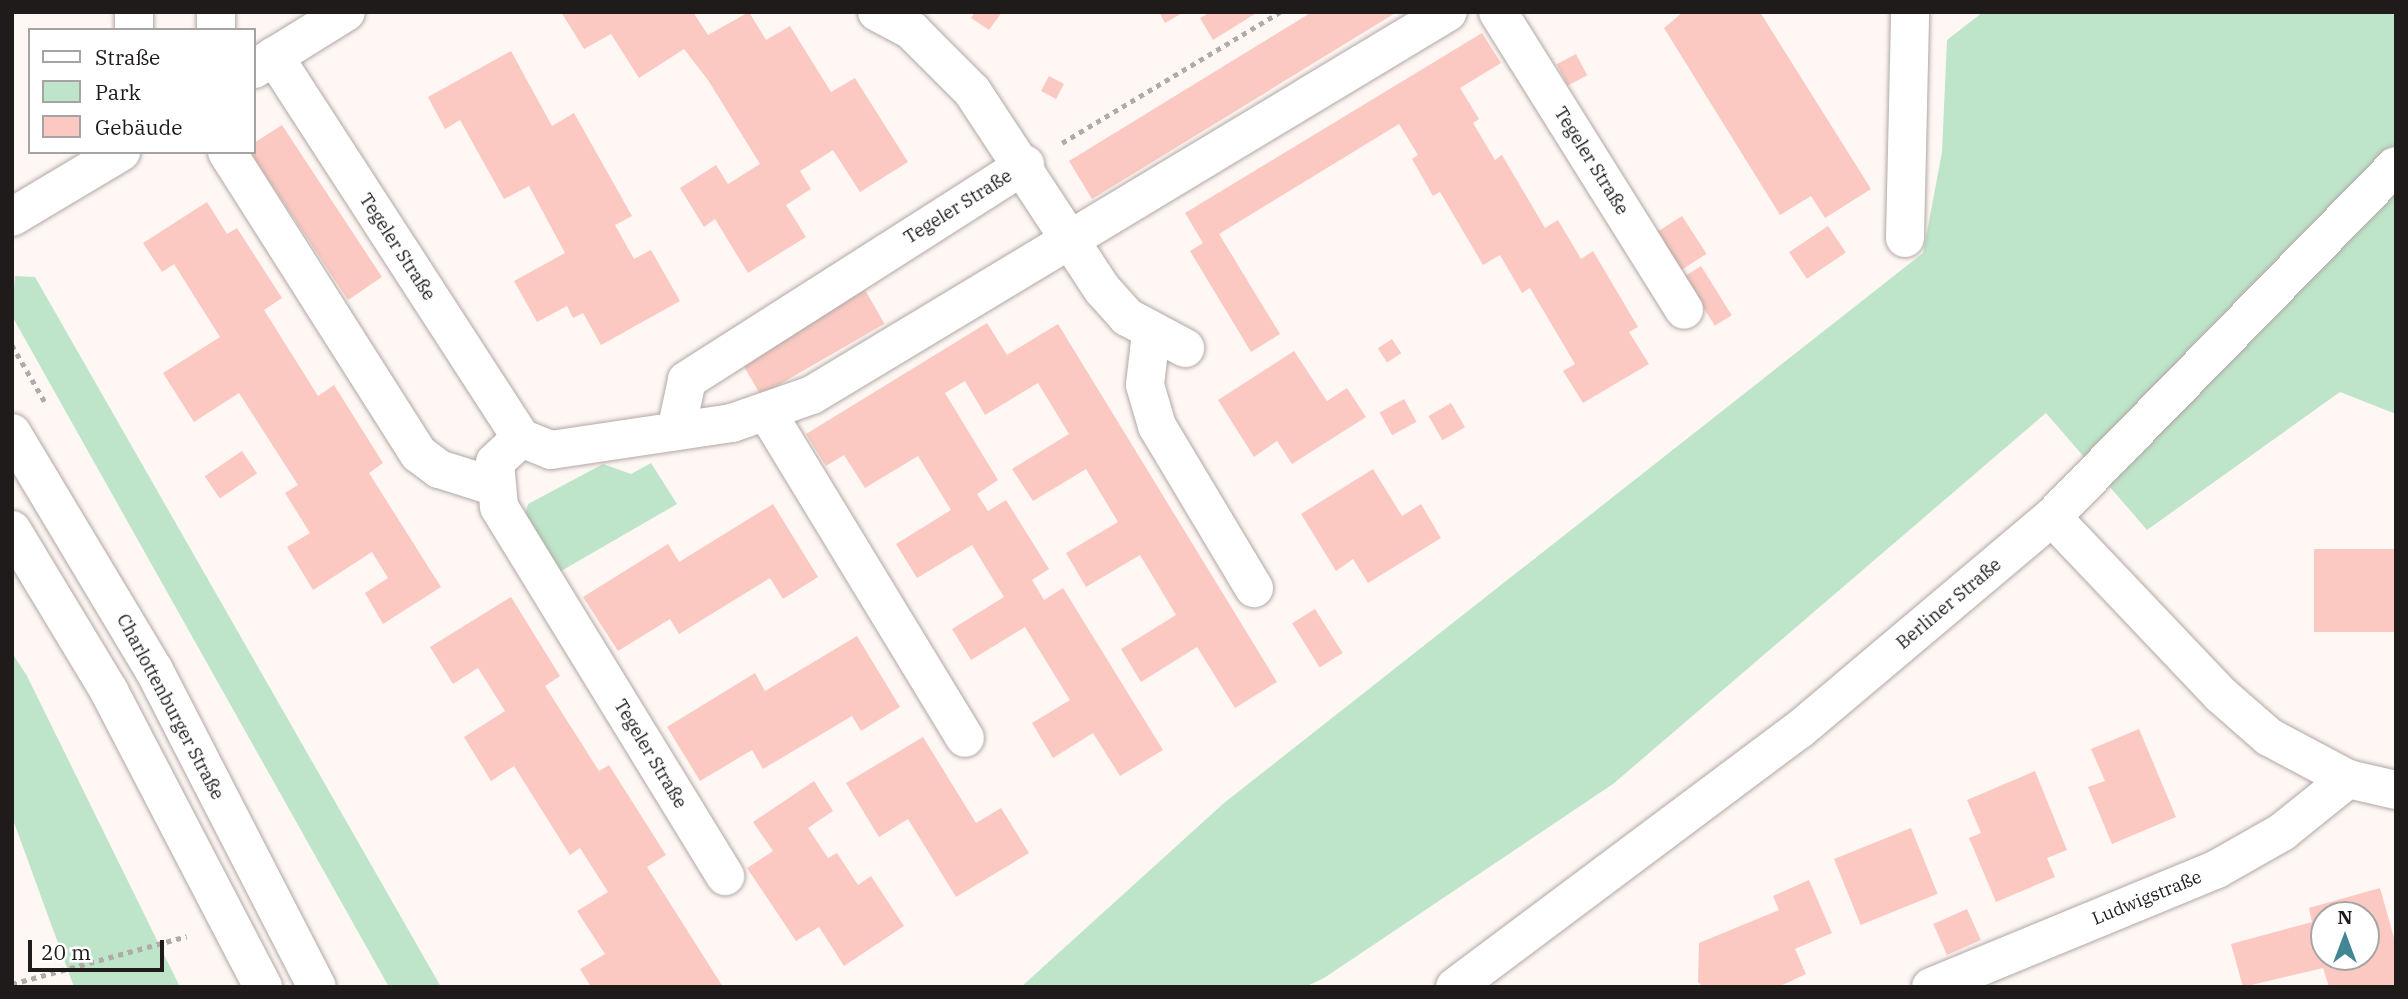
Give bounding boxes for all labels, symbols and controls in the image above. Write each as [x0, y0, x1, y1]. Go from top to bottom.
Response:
legend [28, 28, 256, 154]
text: Straße [95, 43, 160, 71]
text: Park [95, 78, 141, 106]
street label: Tegeler Straße [1549, 103, 1633, 219]
text: Gebäude [95, 113, 183, 141]
street label: Tegeler Straße [900, 165, 1016, 249]
street label: Tegeler Straße [354, 190, 440, 304]
street label: Berliner Straße [1892, 554, 2006, 654]
street label: Charlottenburger Straße [112, 610, 228, 804]
street label: Tegeler Straße [609, 696, 691, 812]
street label: Ludwigstraße [2089, 866, 2205, 930]
north arrow [2310, 901, 2380, 971]
text: N [2337, 905, 2353, 929]
scale bar [32, 926, 168, 970]
text: 20 m [41, 938, 91, 966]

